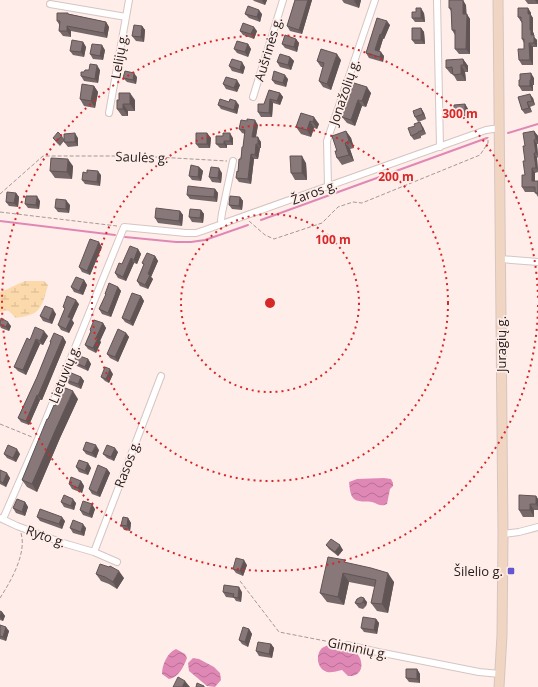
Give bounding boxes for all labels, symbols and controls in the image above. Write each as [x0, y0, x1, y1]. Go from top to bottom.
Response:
street label: Aušrinės g. [250, 15, 286, 83]
street label: Lelijų g. [106, 32, 132, 80]
street label: Jonažolių g. [324, 57, 364, 129]
text: 300 m [442, 105, 478, 122]
street label: Saulės g. [115, 147, 169, 167]
text: 200 m [378, 168, 414, 185]
street label: Žaros g. [288, 175, 340, 209]
text: 100 m [315, 231, 351, 248]
centre of rings [263, 296, 277, 310]
street label: Juragių g. [492, 316, 510, 374]
street label: Lietuvių g. [44, 342, 84, 406]
street label: Rasos g. [110, 438, 144, 490]
street label: Ryto g. [24, 521, 68, 551]
place label: Šilelio g. [454, 562, 503, 580]
marker: Šilelio g. [506, 566, 516, 576]
street label: Giminių g. [326, 633, 390, 663]

